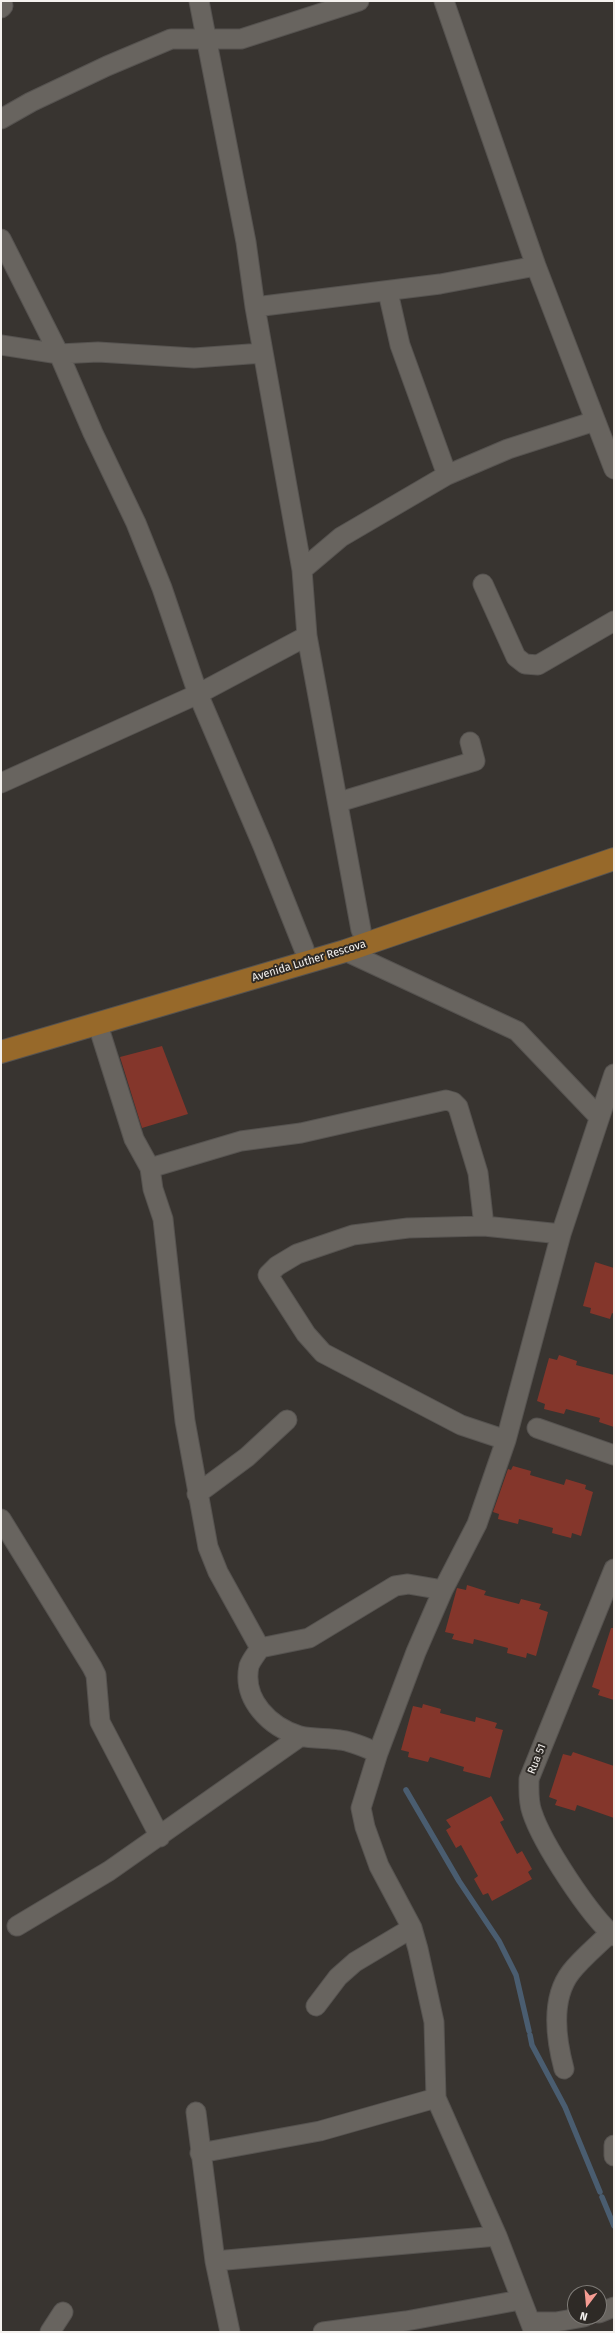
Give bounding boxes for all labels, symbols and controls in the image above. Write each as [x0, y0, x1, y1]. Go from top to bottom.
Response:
street label: Avenida Luther Rescova [251, 937, 367, 985]
street label: Rua 51 [525, 1742, 549, 1776]
north arrow [567, 2285, 607, 2325]
text: N [579, 2309, 589, 2323]

